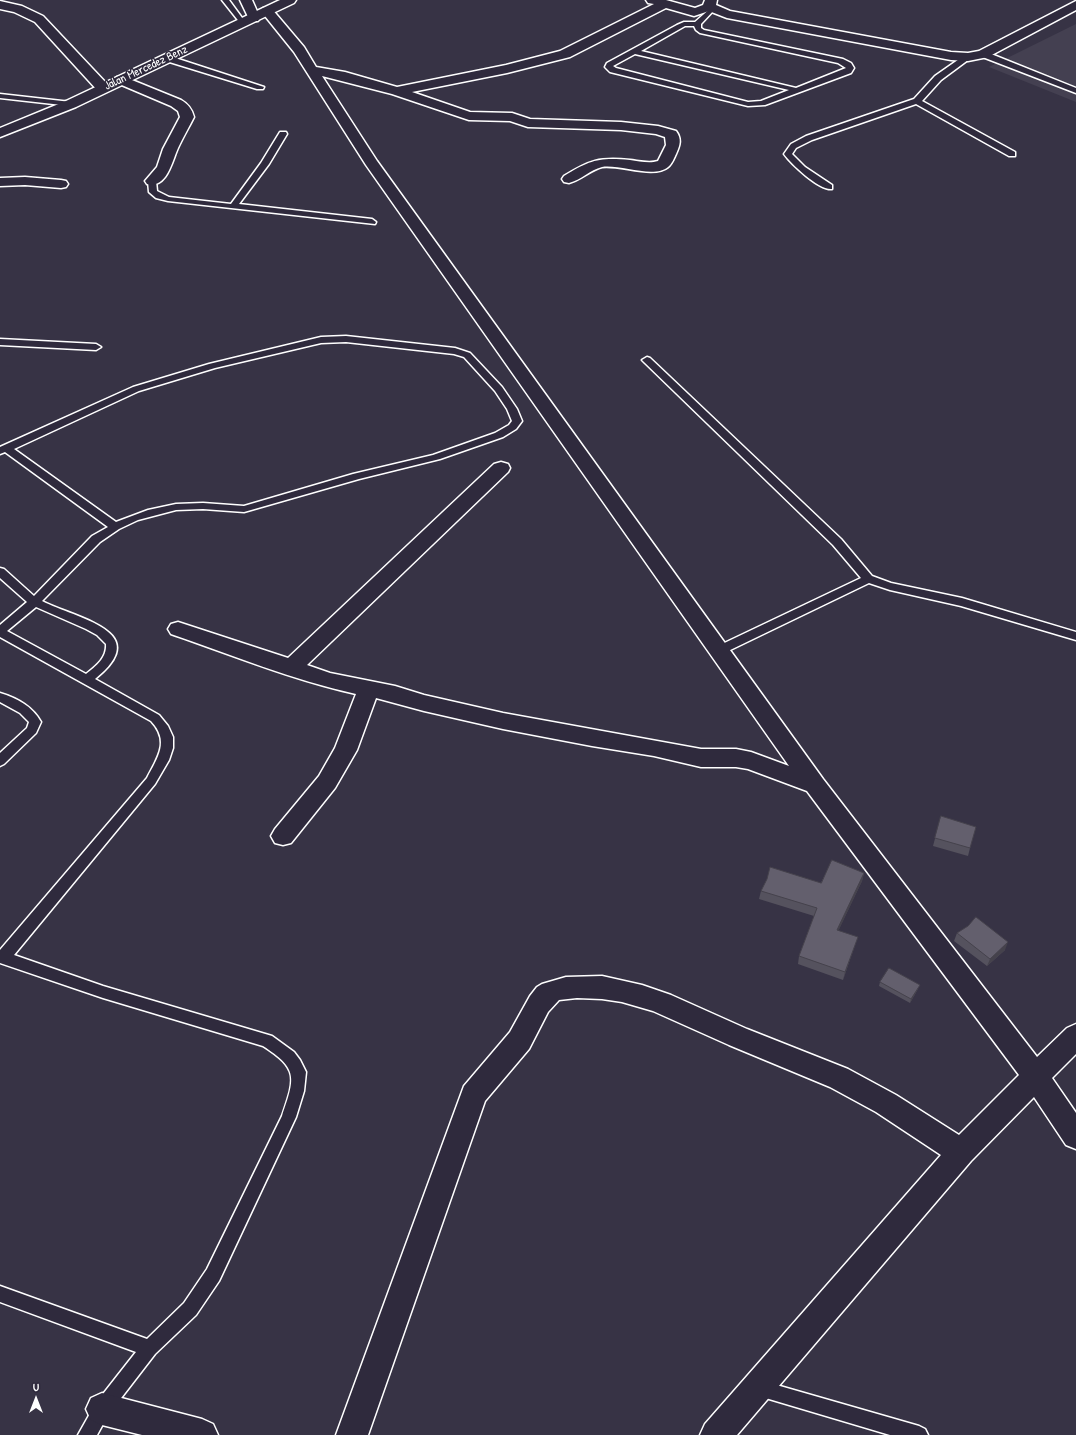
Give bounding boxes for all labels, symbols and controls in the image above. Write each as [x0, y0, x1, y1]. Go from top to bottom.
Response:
street label: Jalan Mercedez Benz [102, 42, 190, 94]
north arrow [16, 1379, 56, 1419]
text: U [33, 1380, 39, 1394]

